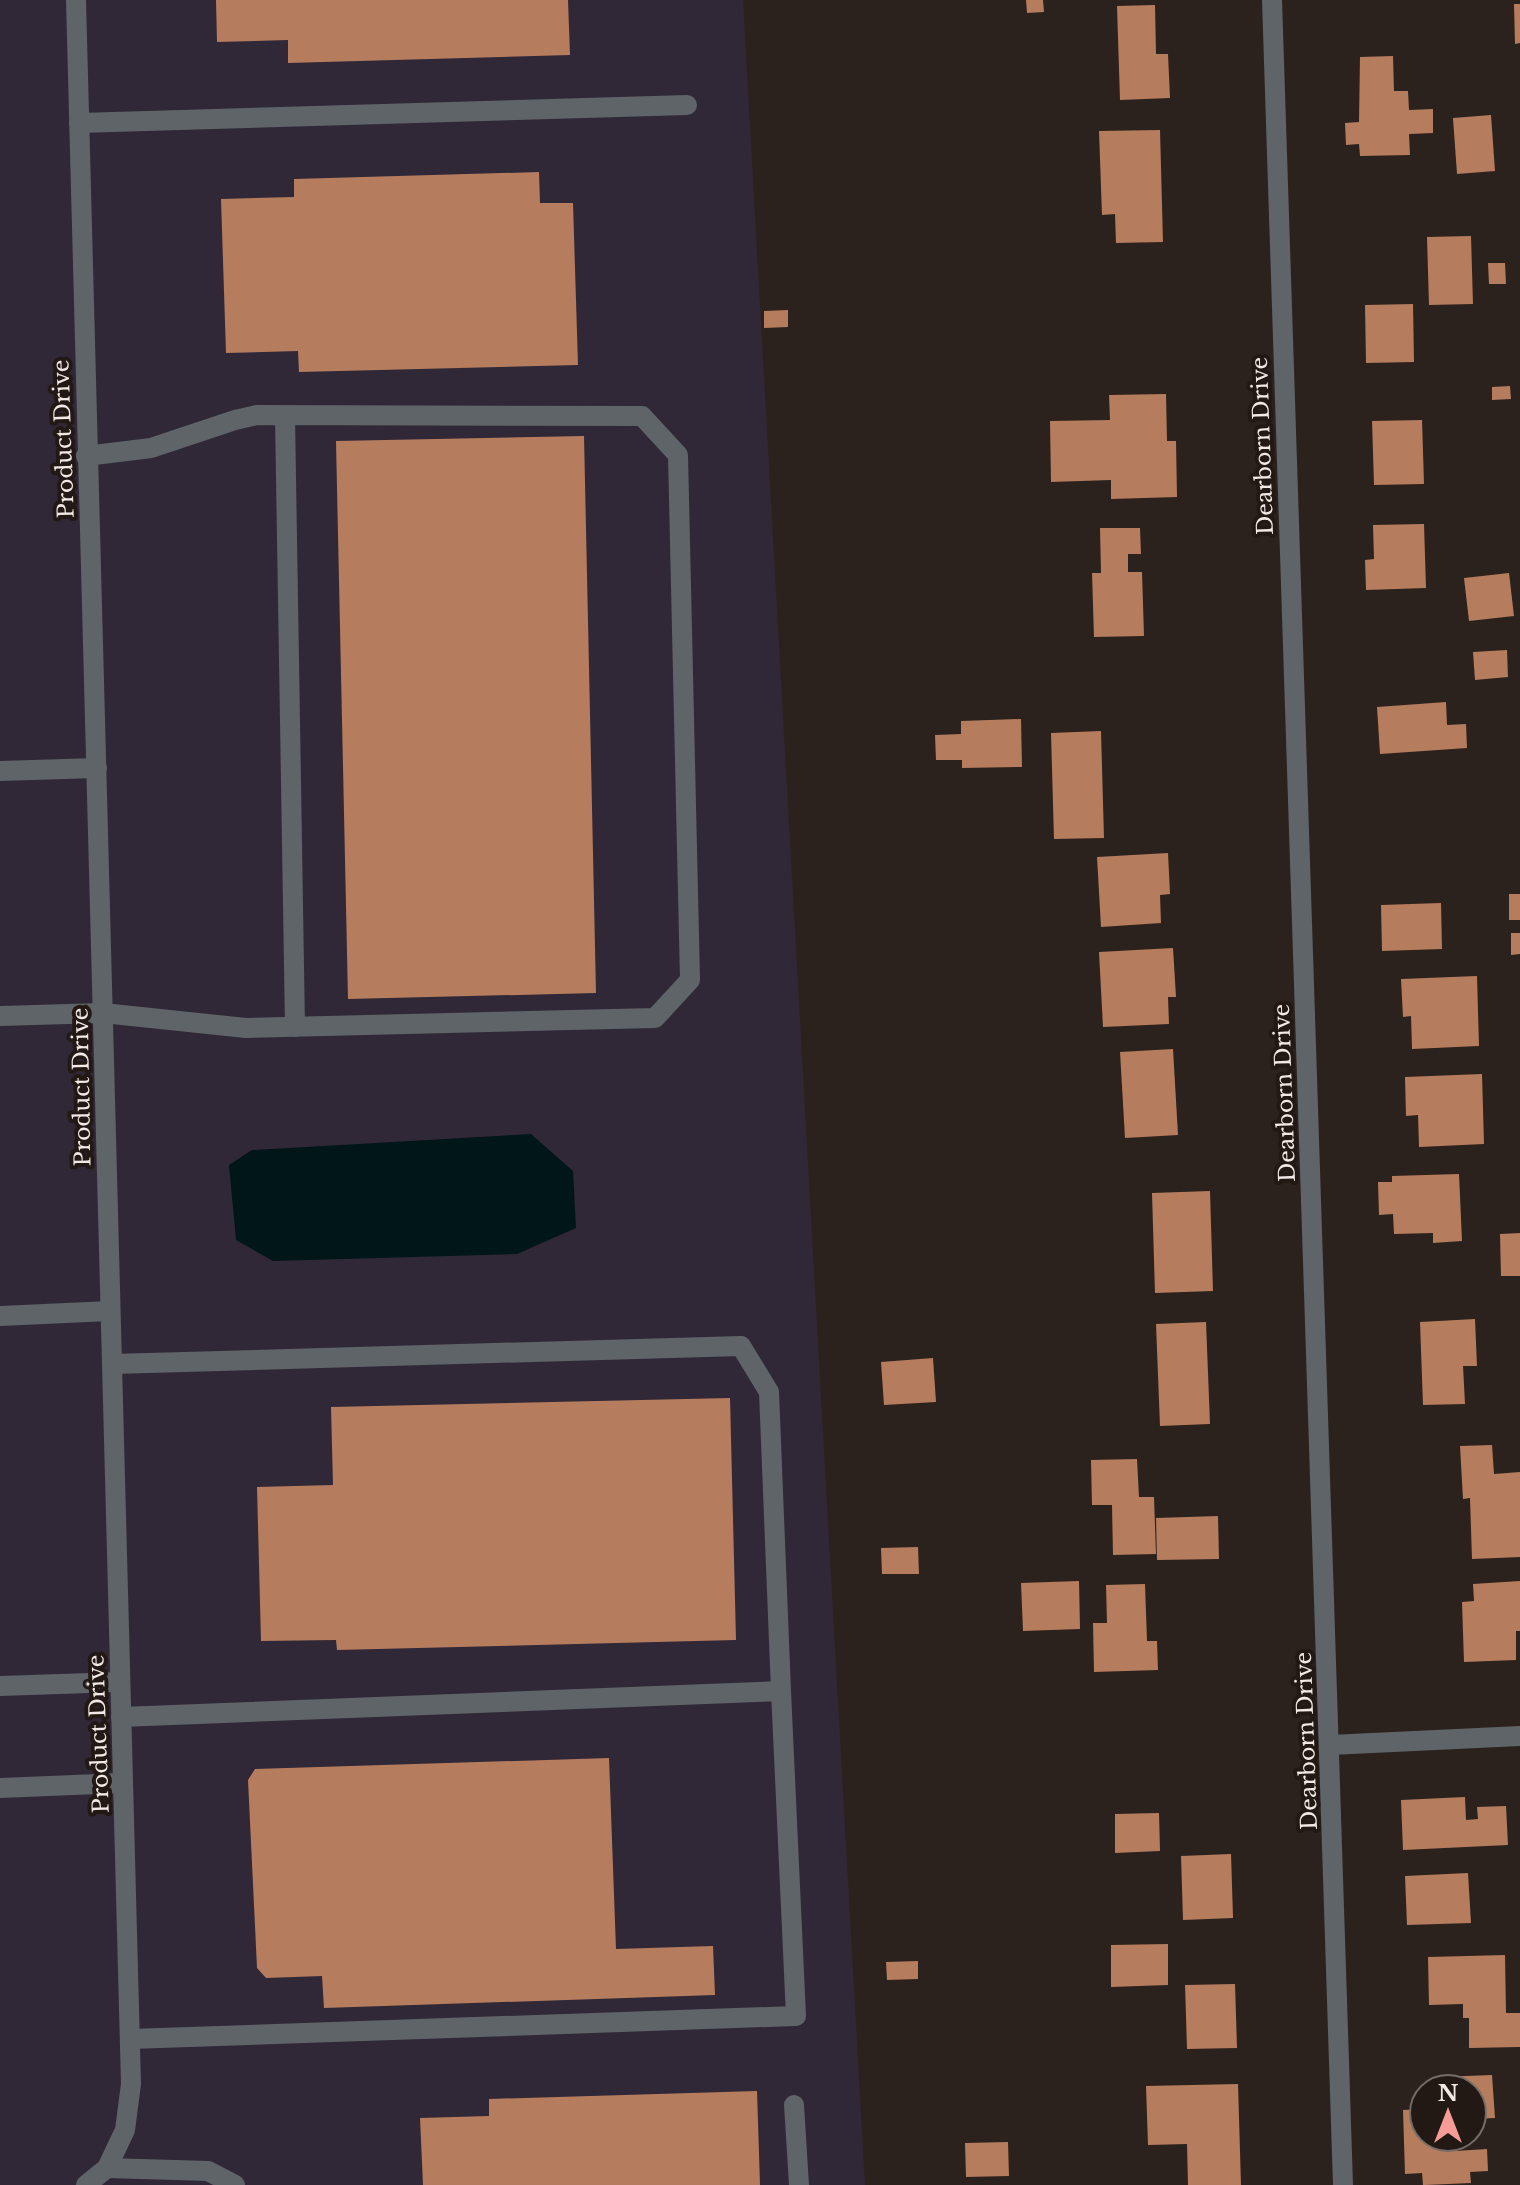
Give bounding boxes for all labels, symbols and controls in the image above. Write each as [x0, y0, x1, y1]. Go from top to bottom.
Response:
street label: Dearborn Drive [1246, 356, 1279, 536]
street label: Product Drive [47, 359, 80, 519]
street label: Dearborn Drive [1268, 1003, 1301, 1183]
street label: Product Drive [67, 1007, 96, 1167]
street label: Dearborn Drive [1290, 1651, 1323, 1831]
street label: Product Drive [82, 1654, 115, 1814]
north arrow [1408, 2073, 1488, 2153]
text: N [1438, 2080, 1459, 2107]

